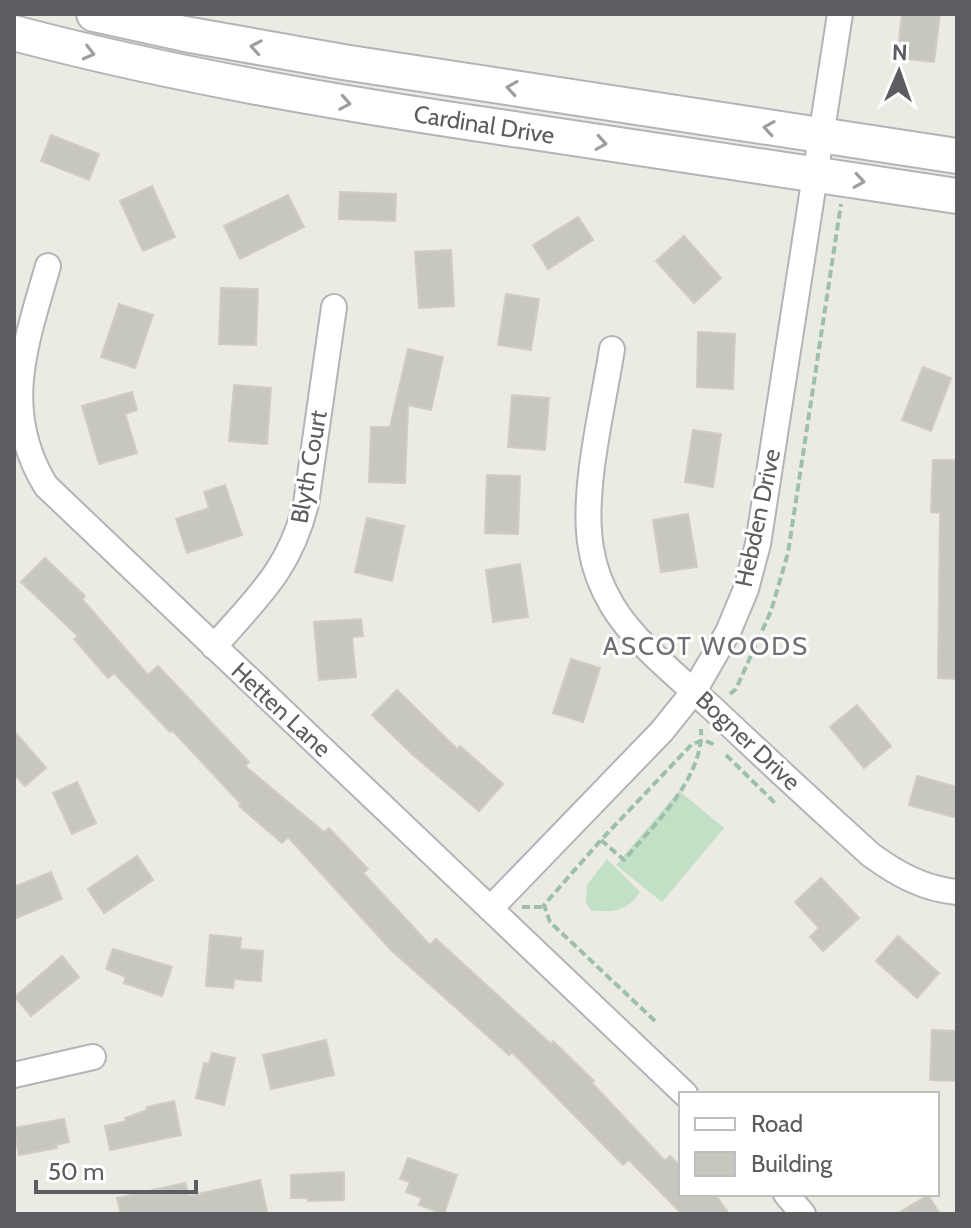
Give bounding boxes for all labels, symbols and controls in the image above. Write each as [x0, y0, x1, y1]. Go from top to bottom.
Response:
north arrow [859, 32, 939, 112]
one-way arrow [249, 39, 262, 56]
text: N [891, 39, 908, 66]
one-way arrow [82, 44, 96, 61]
one-way arrow [505, 80, 519, 97]
one-way arrow [338, 93, 351, 110]
street label: Cardinal Drive [412, 99, 556, 150]
one-way arrow [762, 120, 776, 137]
one-way arrow [595, 133, 608, 150]
one-way arrow [852, 172, 865, 189]
street label: Blyth Court [284, 408, 333, 526]
street label: Hebden Drive [729, 446, 786, 590]
district label: ASCOT WOODS [603, 630, 809, 662]
street label: Hetten Lane [226, 656, 337, 763]
street label: Bogner Drive [690, 685, 807, 796]
legend [679, 1092, 939, 1196]
text: Road [751, 1109, 803, 1138]
scale bar [36, 1144, 196, 1194]
text: Building [751, 1149, 833, 1178]
text: 50 m [48, 1157, 104, 1186]

